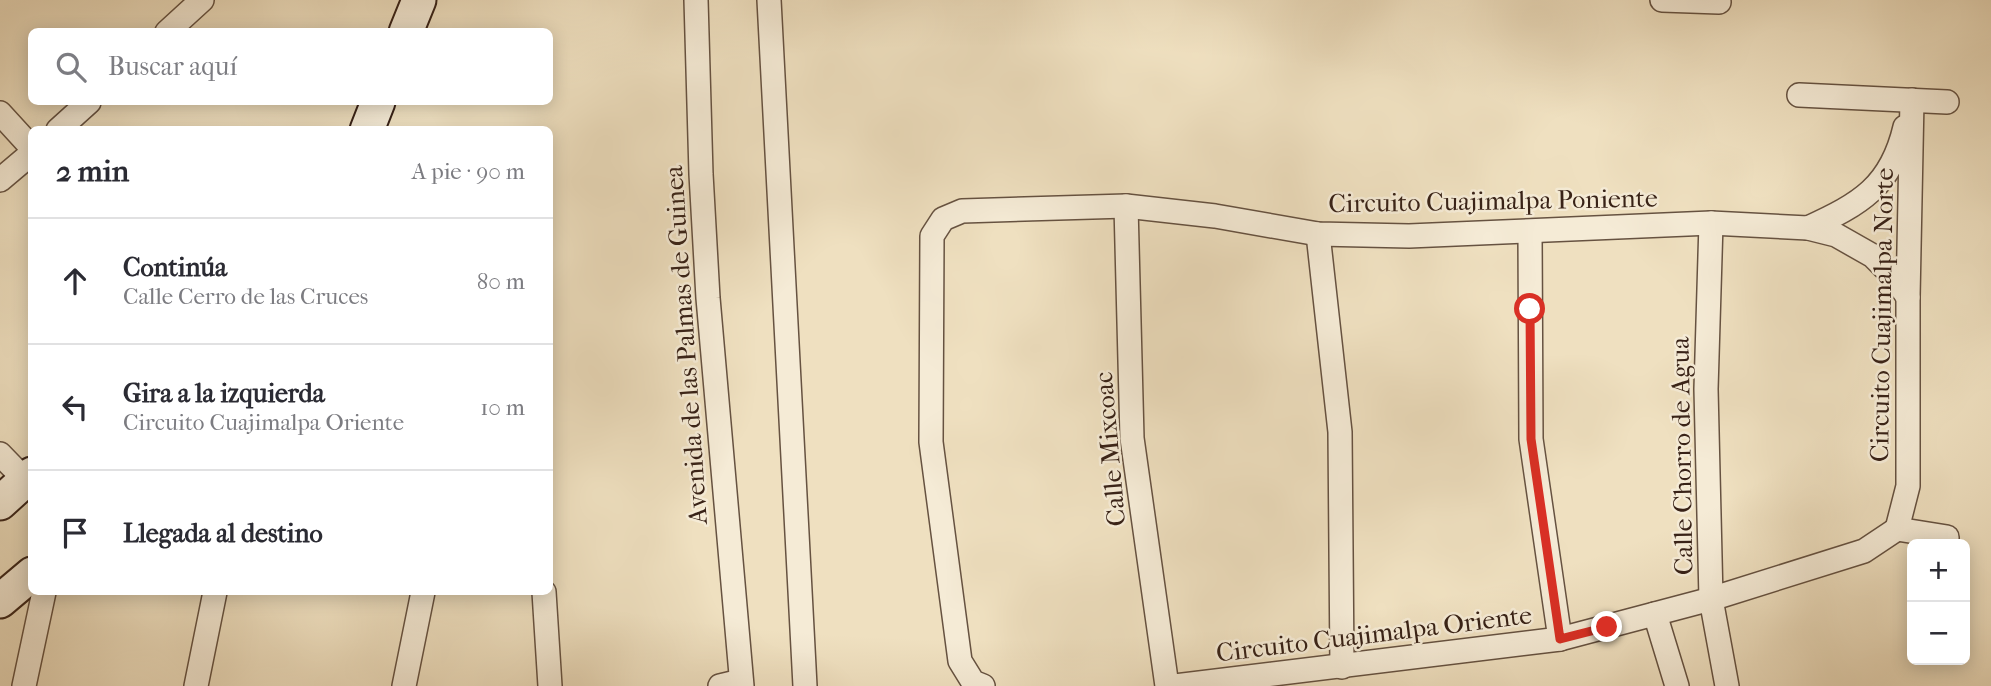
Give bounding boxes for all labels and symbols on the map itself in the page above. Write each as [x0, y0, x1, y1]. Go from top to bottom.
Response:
street label: Avenida de las Palmas de Guinea [658, 164, 714, 526]
street label: Circuito Cuajimalpa Norte [1864, 167, 1900, 462]
street label: Circuito Cuajimalpa Poniente [1328, 183, 1658, 219]
route start [1514, 293, 1545, 324]
street label: Calle Chorro de Agua [1664, 336, 1700, 575]
street label: Calle Mixcoac [1088, 371, 1132, 527]
street label: Circuito Cuajimalpa Oriente [1214, 599, 1534, 669]
route end [1591, 611, 1622, 642]

